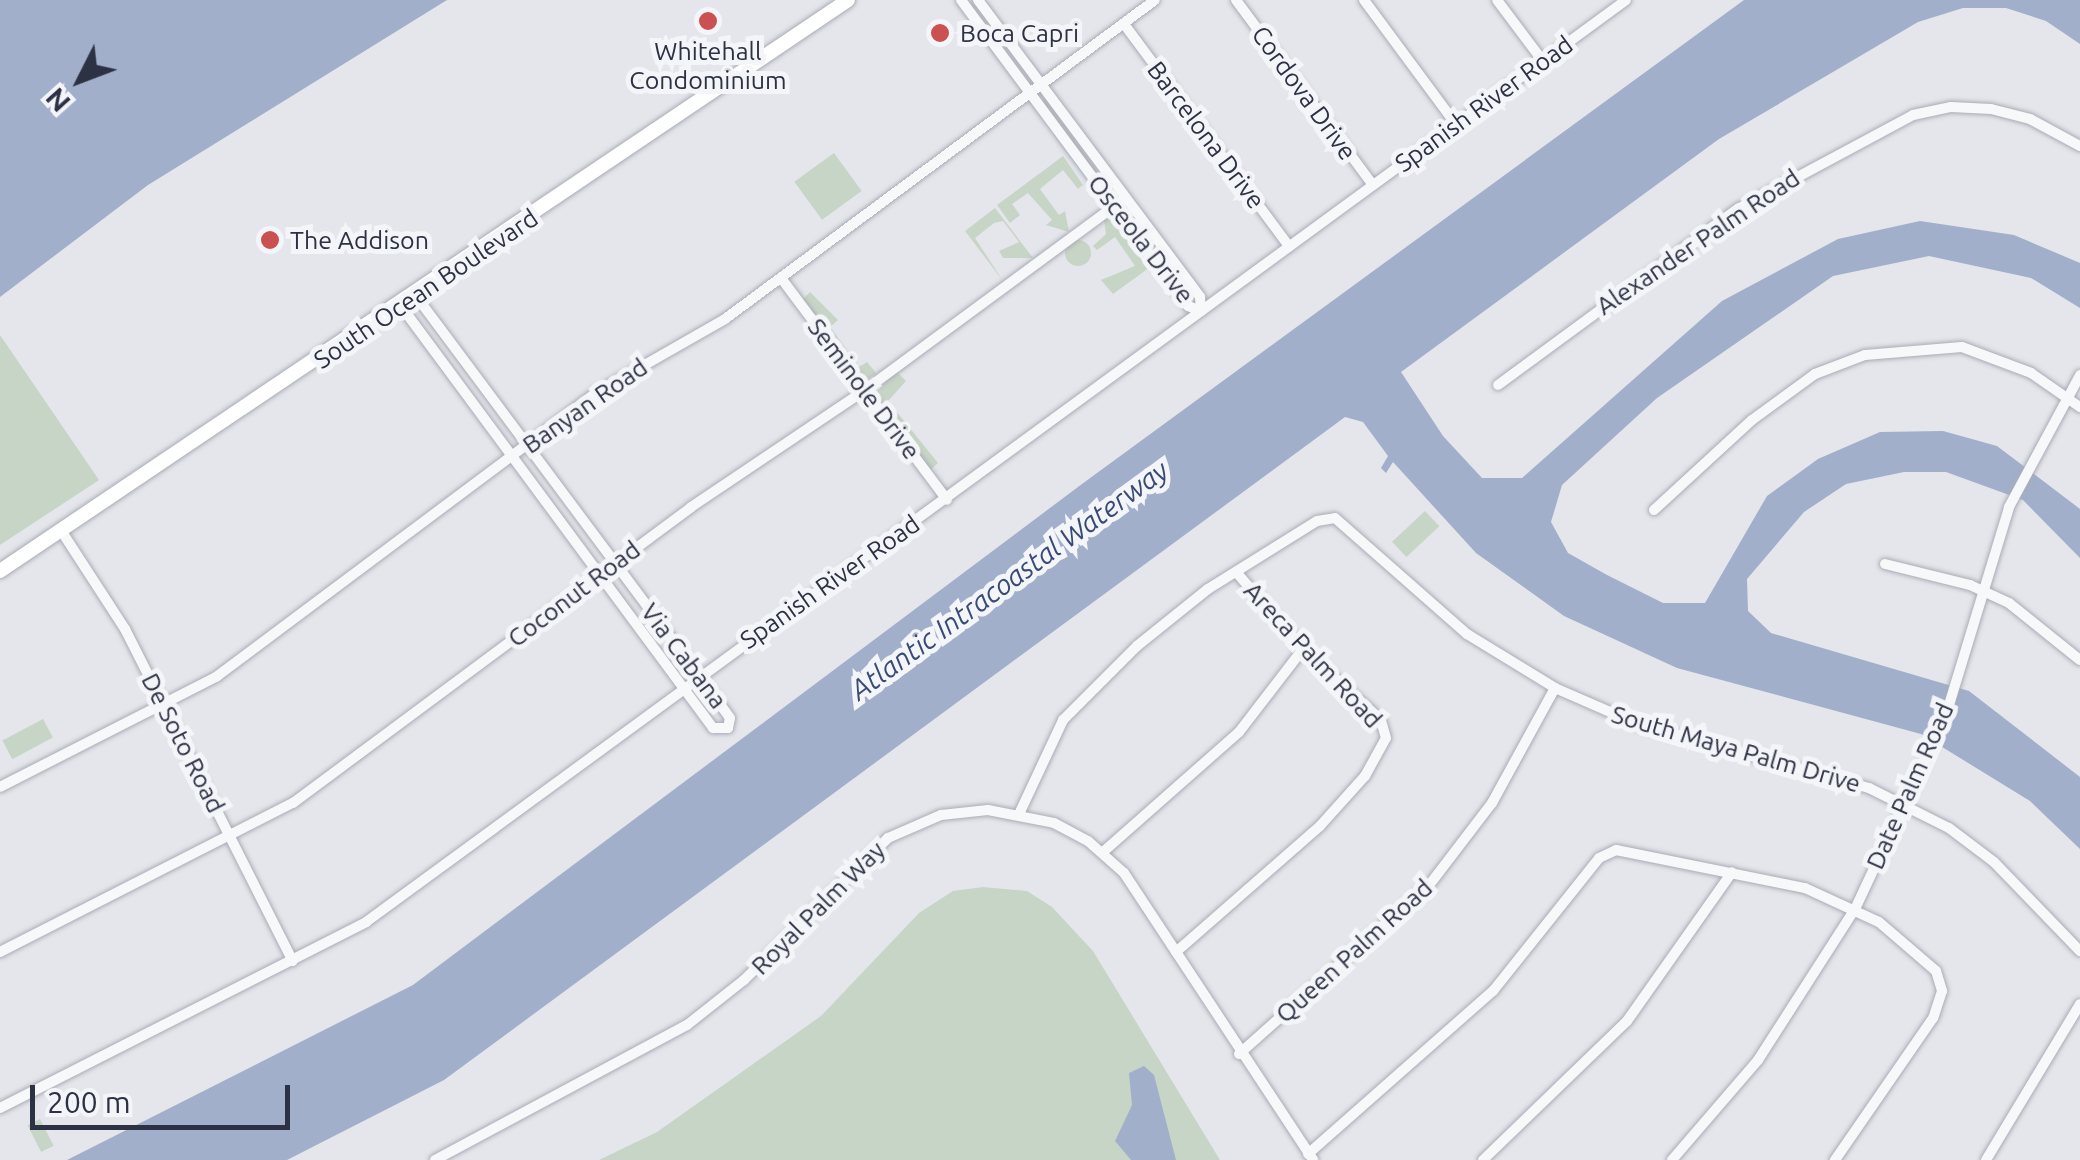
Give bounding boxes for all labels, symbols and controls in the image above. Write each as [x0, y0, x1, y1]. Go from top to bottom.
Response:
marker: Whitehall Condominium [697, 10, 719, 32]
place label: Boca Capri [960, 18, 1079, 48]
street label: Cordova Drive [1245, 20, 1363, 166]
marker: Boca Capri [929, 22, 951, 44]
north arrow [30, 30, 130, 130]
street label: Spanish River Road [1389, 30, 1579, 178]
place label: Whitehall Condominium [629, 37, 787, 96]
street label: Barcelona Drive [1141, 55, 1271, 215]
text: N [39, 82, 76, 119]
street label: Alexander Palm Road [1591, 163, 1805, 321]
street label: Osceola Drive [1082, 169, 1200, 309]
street label: South Ocean Boulevard [308, 203, 544, 375]
place label: The Addison [290, 225, 429, 255]
marker: The Addison [259, 229, 281, 251]
street label: Seminole Drive [801, 313, 927, 465]
street label: Banyan Road [517, 352, 653, 460]
water label: Atlantic Intracoastal Waterway [843, 453, 1175, 707]
street label: Spanish River Road [734, 509, 926, 655]
street label: Coconut Road [502, 535, 646, 653]
street label: Areca Palm Road [1238, 576, 1388, 734]
street label: Via Cabana [635, 597, 733, 715]
street label: De Soto Road [135, 668, 231, 818]
street label: Date Palm Road [1860, 698, 1960, 874]
street label: South Maya Palm Drive [1608, 699, 1864, 799]
street label: Royal Palm Way [745, 835, 891, 981]
street label: Queen Palm Road [1270, 873, 1438, 1029]
scale bar [35, 1065, 295, 1127]
text: 200 m [47, 1085, 131, 1119]

